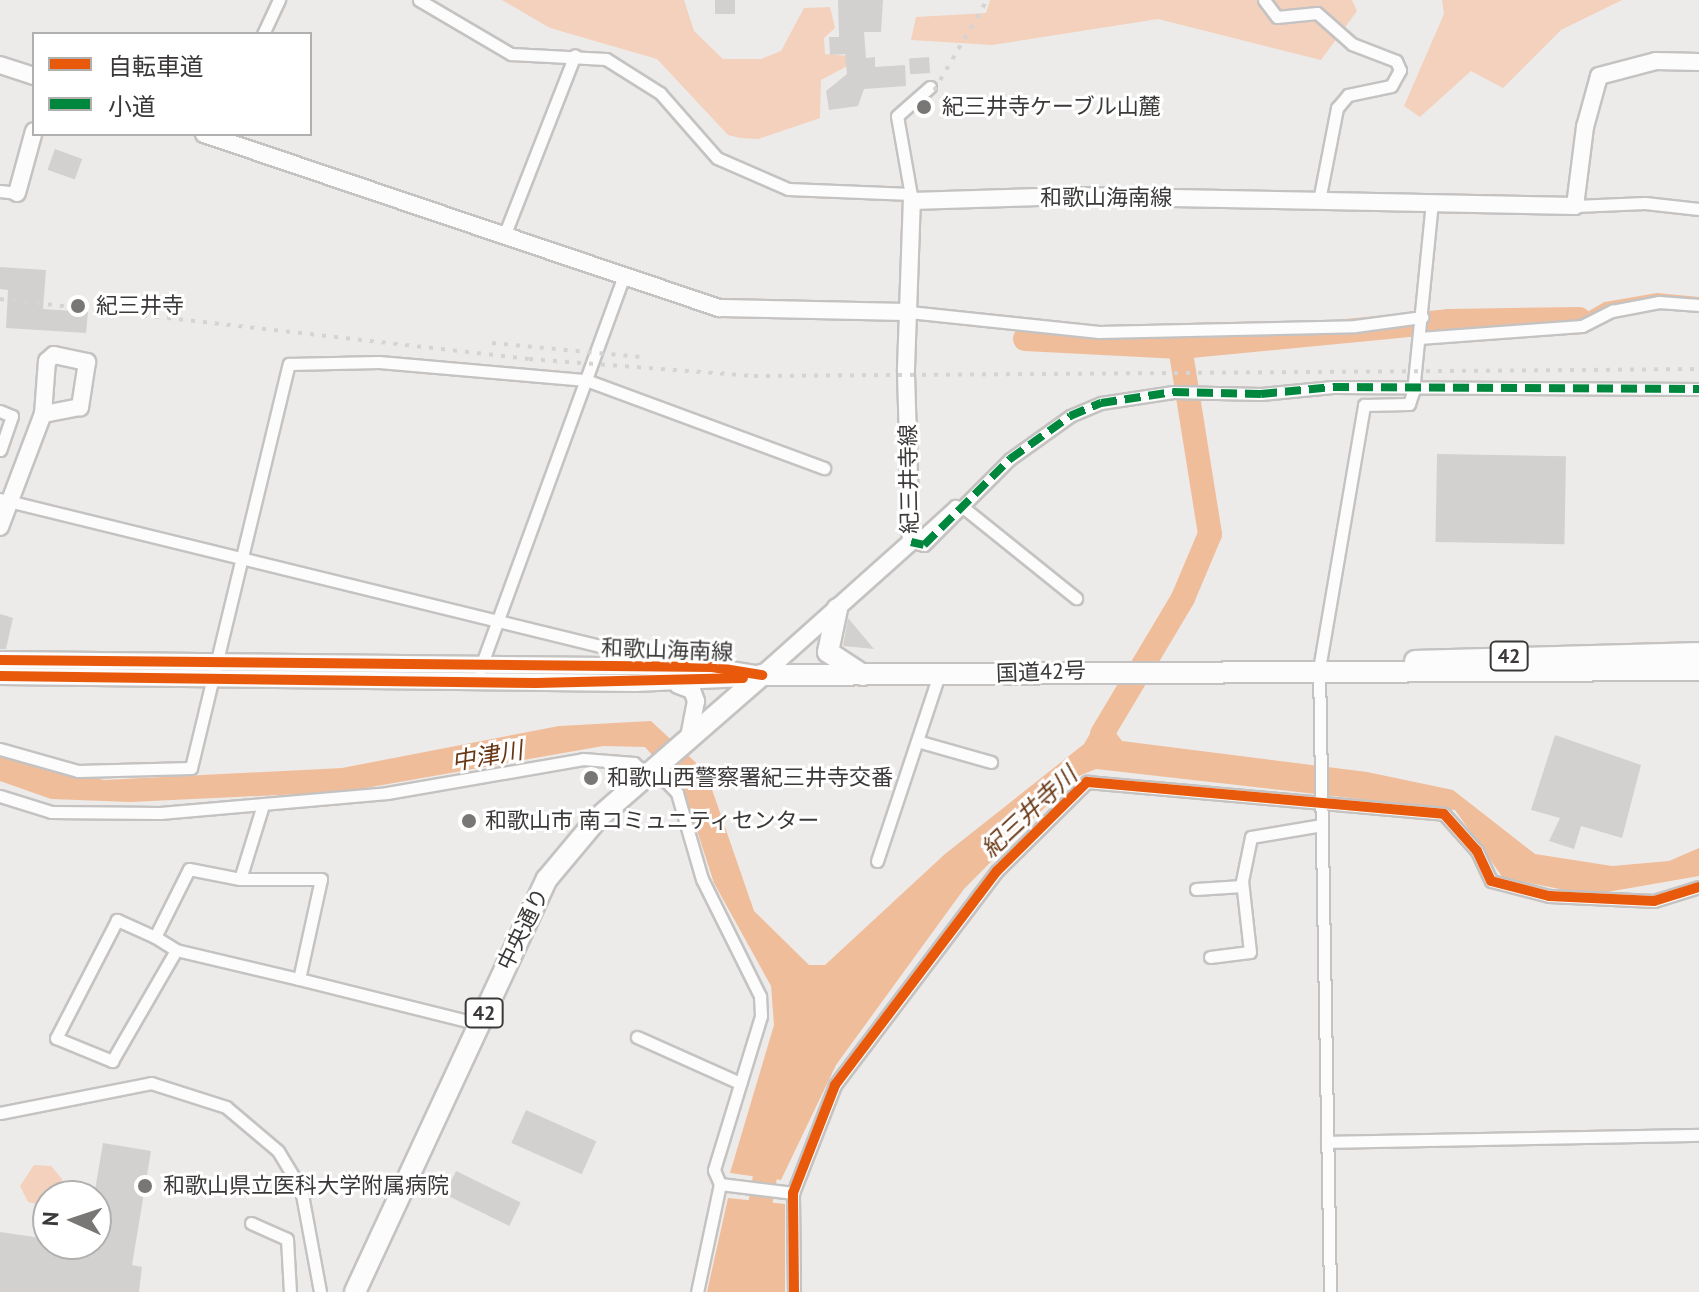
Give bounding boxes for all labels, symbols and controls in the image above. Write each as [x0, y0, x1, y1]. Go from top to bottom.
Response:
legend [32, 32, 312, 136]
text: 自転車道 [108, 51, 204, 82]
text: 小道 [108, 91, 156, 122]
place label: 紀三井寺ケーブル山麓 [942, 94, 1162, 120]
marker: 紀三井寺ケーブル山麓 [913, 96, 935, 118]
street label: 和歌山海南線 [1040, 185, 1172, 211]
place label: 紀三井寺 [96, 293, 184, 319]
marker: 紀三井寺 [67, 295, 89, 317]
street label: 紀三井寺線 [895, 424, 923, 534]
street label: 和歌山海南線 [601, 635, 733, 665]
road number: 42 [1489, 640, 1529, 672]
street label: 国道42号 [996, 657, 1086, 687]
water label: 中津川 [449, 736, 525, 776]
water label: 紀三井寺川 [975, 761, 1083, 863]
place label: 和歌山西警察署紀三井寺交番 [607, 765, 893, 791]
marker: 和歌山西警察署紀三井寺交番 [582, 769, 600, 787]
place label: 和歌山市 南コミュニティセンター [485, 808, 821, 834]
marker: 和歌山市 南コミュニティセンター [460, 812, 478, 830]
street label: 中央通り [492, 884, 554, 974]
road number: 42 [464, 997, 504, 1029]
place label: 和歌山県立医科大学附属病院 [163, 1173, 449, 1199]
marker: 和歌山県立医科大学附属病院 [134, 1175, 156, 1197]
north arrow [32, 1180, 112, 1260]
text: N [36, 1211, 64, 1227]

